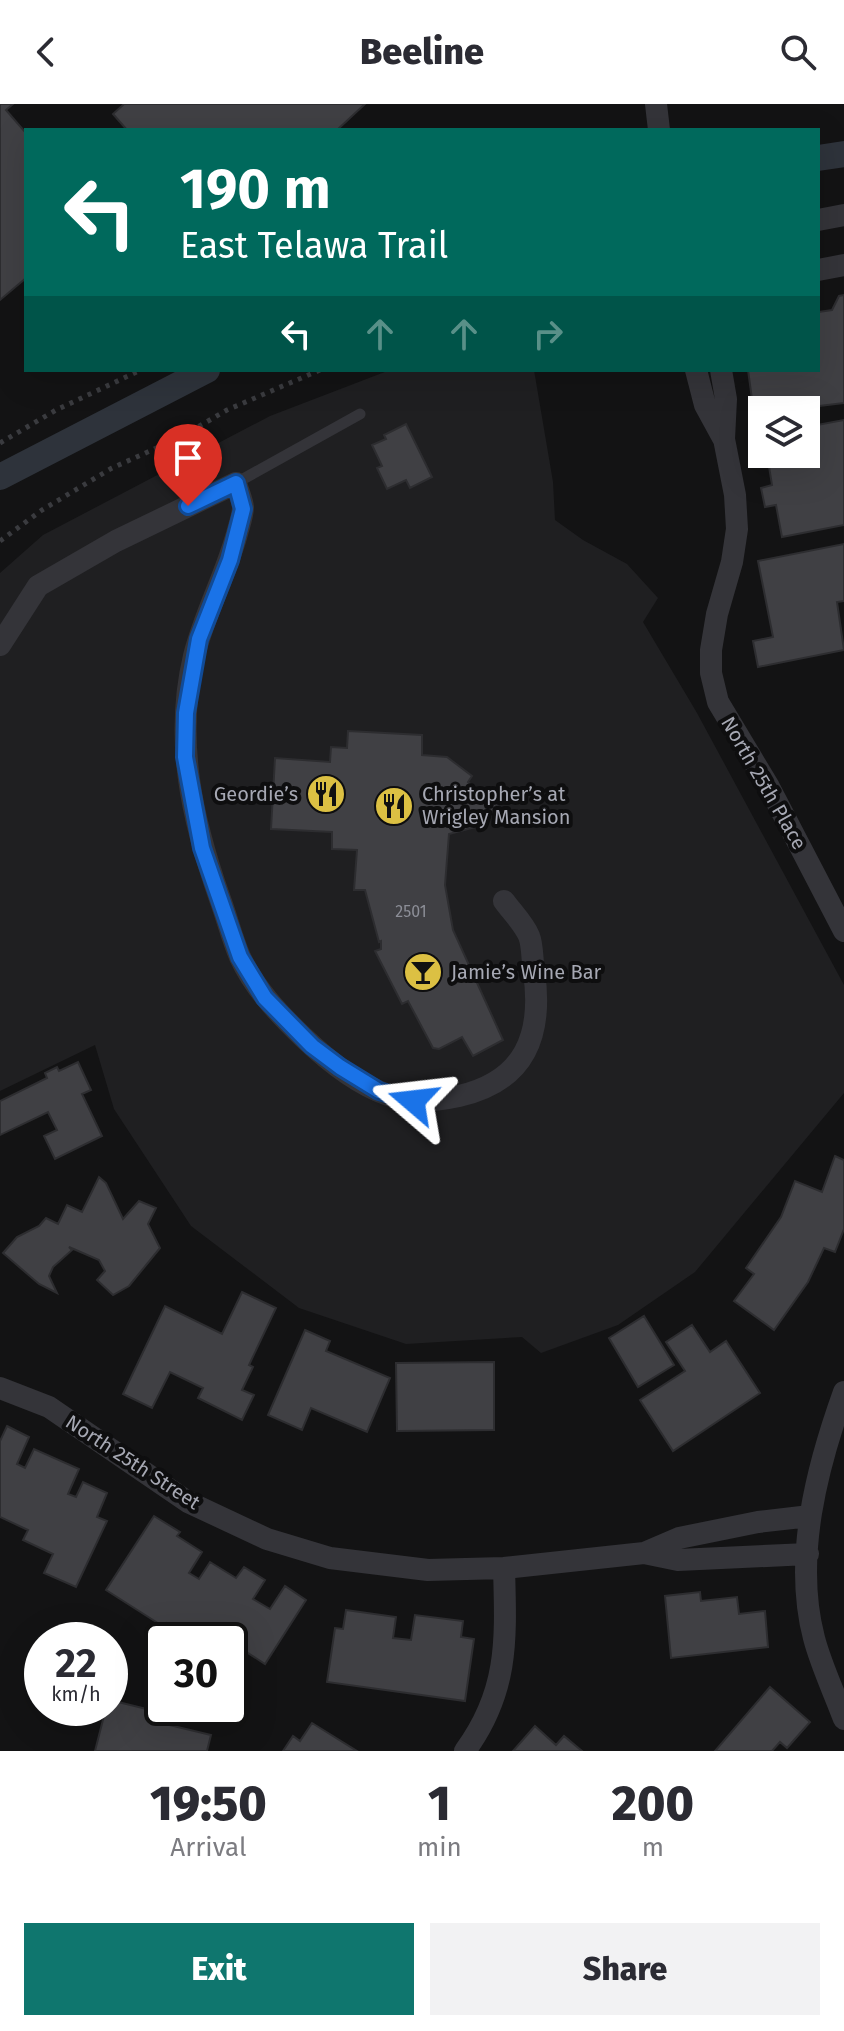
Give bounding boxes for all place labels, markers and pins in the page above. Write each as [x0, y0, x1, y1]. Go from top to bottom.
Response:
pin [154, 424, 222, 506]
restaurant icon: Geordie’s [305, 773, 347, 815]
place label: Geordie’s [214, 782, 298, 806]
place label: Christopher’s at Wrigley Mansion [422, 782, 570, 829]
restaurant icon: Christopher’s at Wrigley Mansion [373, 785, 415, 827]
bar icon: Jamie’s Wine Bar [402, 951, 444, 993]
place label: Jamie’s Wine Bar [451, 960, 602, 984]

